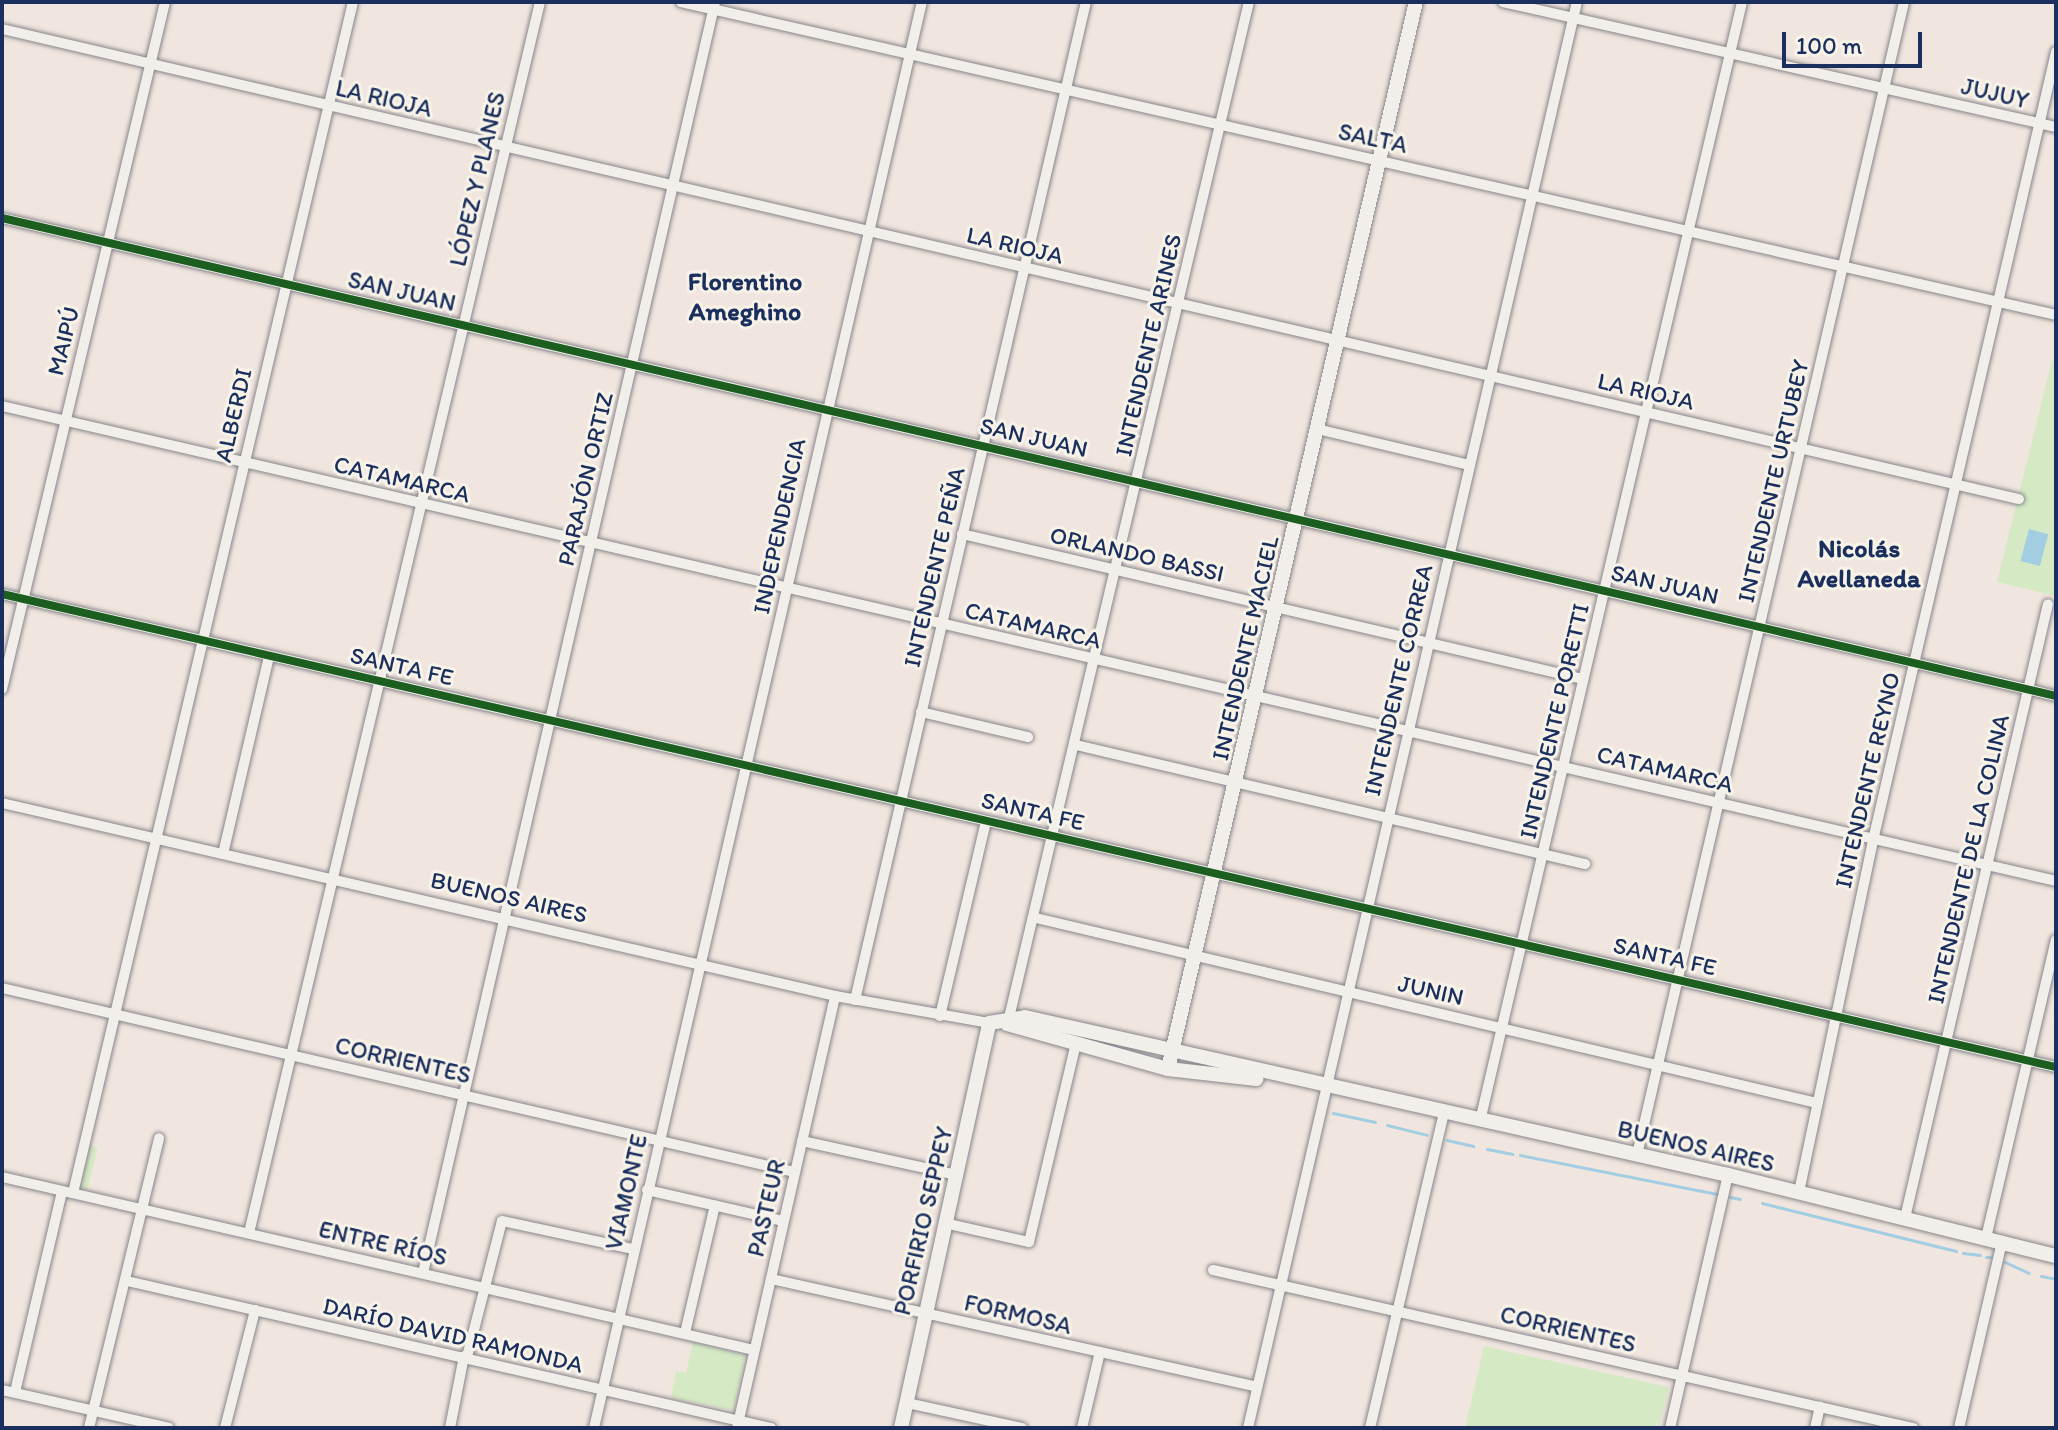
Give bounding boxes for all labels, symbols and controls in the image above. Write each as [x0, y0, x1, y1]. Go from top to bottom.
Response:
scale bar [1786, 16, 1926, 66]
text: 100 m [1796, 31, 1862, 60]
street label: JUJUY [1958, 71, 2032, 115]
street label: LA RIOJA [332, 73, 436, 123]
street label: LÓPEZ Y PLANES [443, 89, 511, 269]
street label: SALTA [1336, 117, 1410, 159]
street label: LA RIOJA [963, 220, 1067, 270]
street label: INTENDENTE ARINES [1109, 232, 1187, 458]
street label: SAN JUAN [345, 265, 459, 317]
district label: Florentino Ameghino [688, 266, 802, 328]
street label: MAIPÚ [41, 304, 85, 378]
street label: INTENDENTE URTUBEY [1731, 357, 1815, 605]
street label: ALBERDI [208, 365, 258, 465]
street label: LA RIOJA [1594, 366, 1698, 416]
street label: PARAJÓN ORTIZ [551, 391, 619, 567]
street label: SAN JUAN [977, 411, 1091, 463]
street label: INDEPENDENCIA [746, 435, 812, 617]
street label: CATAMARCA [331, 449, 473, 509]
street label: INTENDENTE PEÑA [897, 464, 971, 670]
street label: ORLANDO BASSI [1047, 520, 1227, 588]
district label: Nicolás Avellaneda [1798, 533, 1920, 594]
street label: INTENDENTE MACIEL [1205, 534, 1285, 762]
street label: SAN JUAN [1608, 558, 1722, 610]
street label: INTENDENTE CORREA [1357, 561, 1439, 799]
street label: CATAMARCA [962, 595, 1104, 655]
street label: INTENDENTE PORETTI [1513, 600, 1595, 842]
street label: SANTA FE [348, 640, 456, 692]
street label: INTENDENTE REYNO [1828, 669, 1906, 891]
street label: INTENDENTE DE LA COLINA [1921, 712, 2015, 1006]
street label: CATAMARCA [1594, 739, 1736, 799]
street label: SANTA FE [979, 785, 1087, 837]
street label: BUENOS AIRES [428, 865, 590, 929]
street label: SANTA FE [1611, 930, 1719, 982]
street label: JUNIN [1395, 969, 1467, 1011]
street label: CORRIENTES [332, 1030, 474, 1090]
street label: BUENOS AIRES [1615, 1114, 1777, 1178]
street label: PORFIRIO SEPPEY [887, 1124, 959, 1318]
street label: VIAMONTE [599, 1131, 653, 1253]
street label: PASTEUR [741, 1156, 791, 1260]
street label: ENTRE RÍOS [316, 1214, 450, 1272]
street label: FORMOSA [962, 1288, 1074, 1340]
street label: DARÍO DAVID RAMONDA [321, 1291, 585, 1379]
street label: CORRIENTES [1497, 1299, 1639, 1359]

